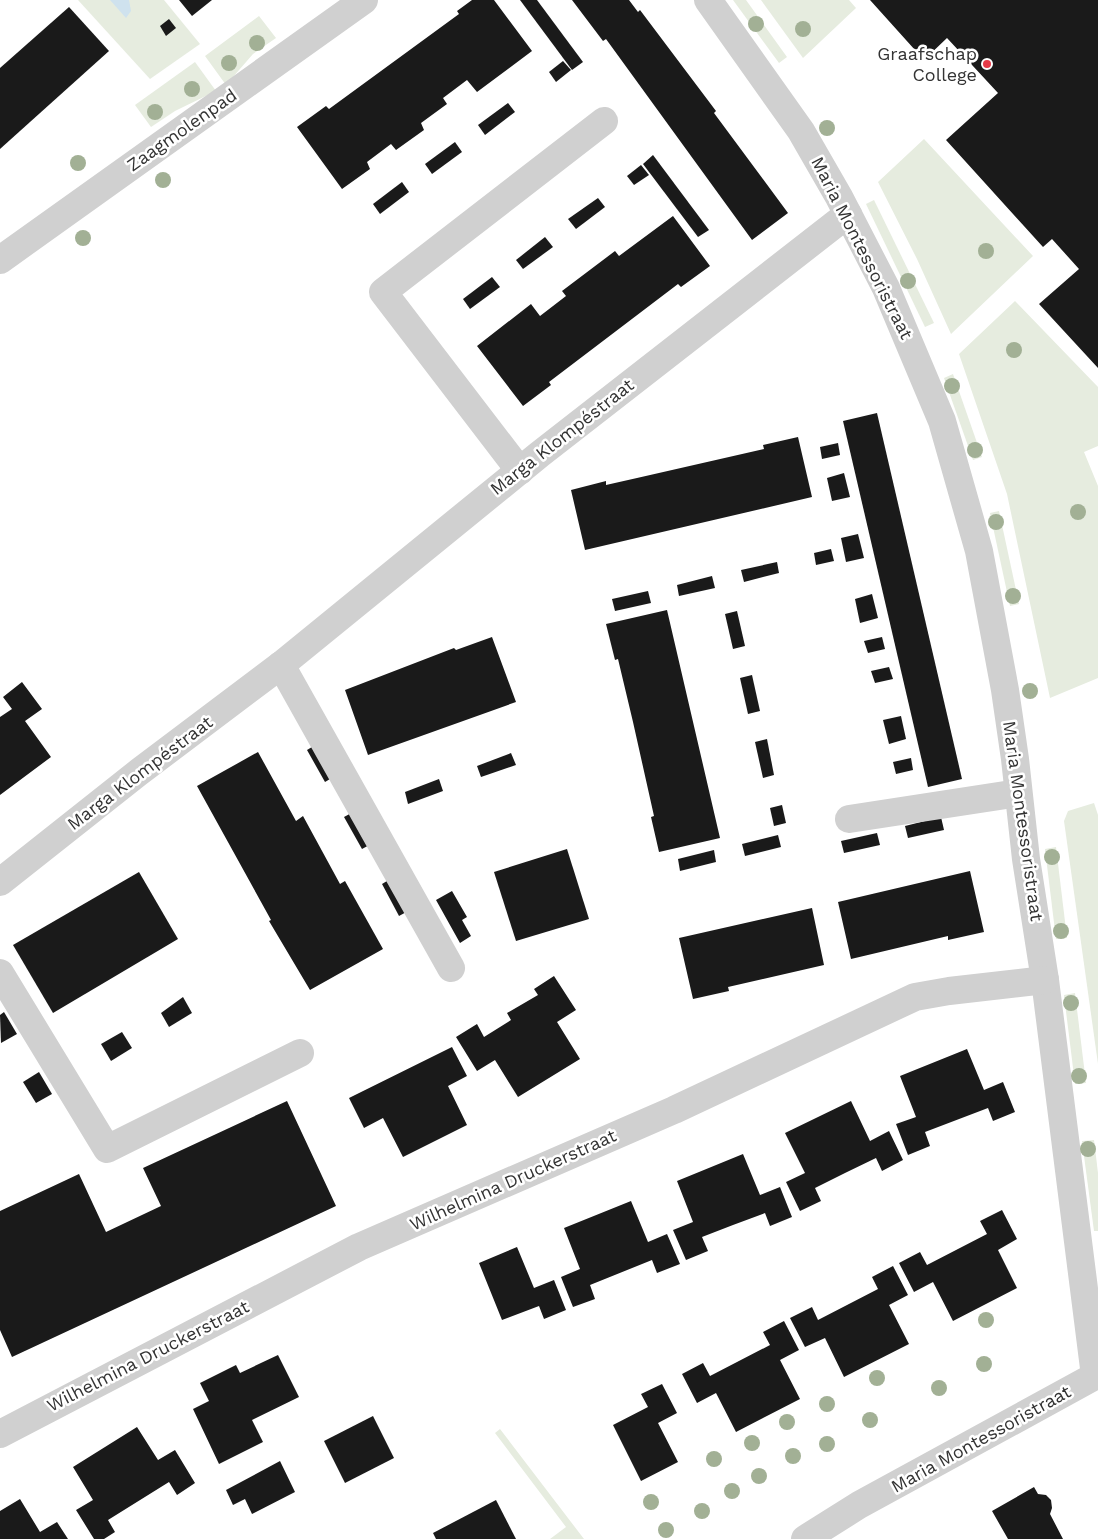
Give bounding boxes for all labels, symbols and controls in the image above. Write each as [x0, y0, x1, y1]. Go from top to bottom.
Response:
place label: Graafschap College [877, 43, 977, 85]
marker: Graafschap College [981, 58, 993, 70]
street label: Zaagmolenpad [123, 84, 241, 175]
street label: Maria Montessoristraat [807, 153, 918, 343]
street label: Marga Klompéstraat [486, 374, 638, 499]
street label: Marga Klompéstraat [63, 711, 217, 834]
street label: Maria Montessoristraat [999, 719, 1048, 923]
street label: Wilhelmina Druckerstraat [406, 1124, 620, 1235]
street label: Wilhelmina Druckerstraat [43, 1295, 253, 1416]
street label: Maria Montessoristraat [887, 1380, 1075, 1497]

